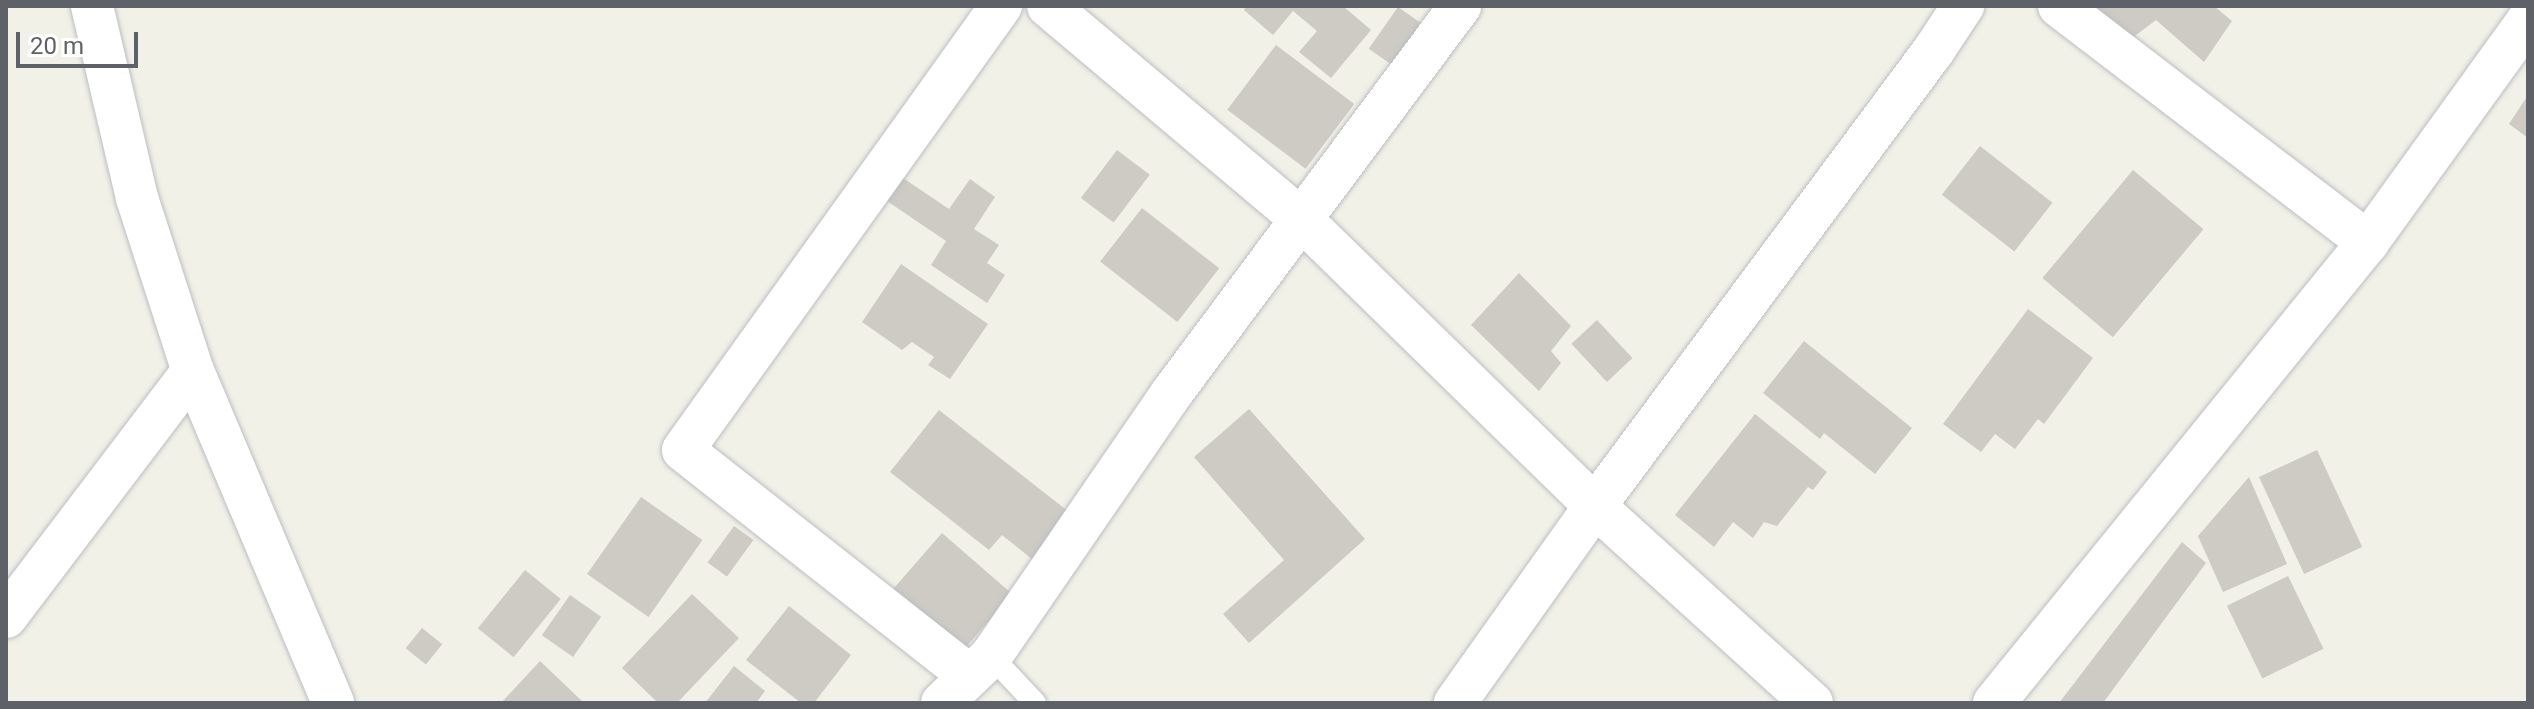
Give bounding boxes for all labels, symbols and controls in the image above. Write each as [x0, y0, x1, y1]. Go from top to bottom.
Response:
scale bar [20, 16, 142, 66]
text: 20 m [30, 32, 84, 60]

